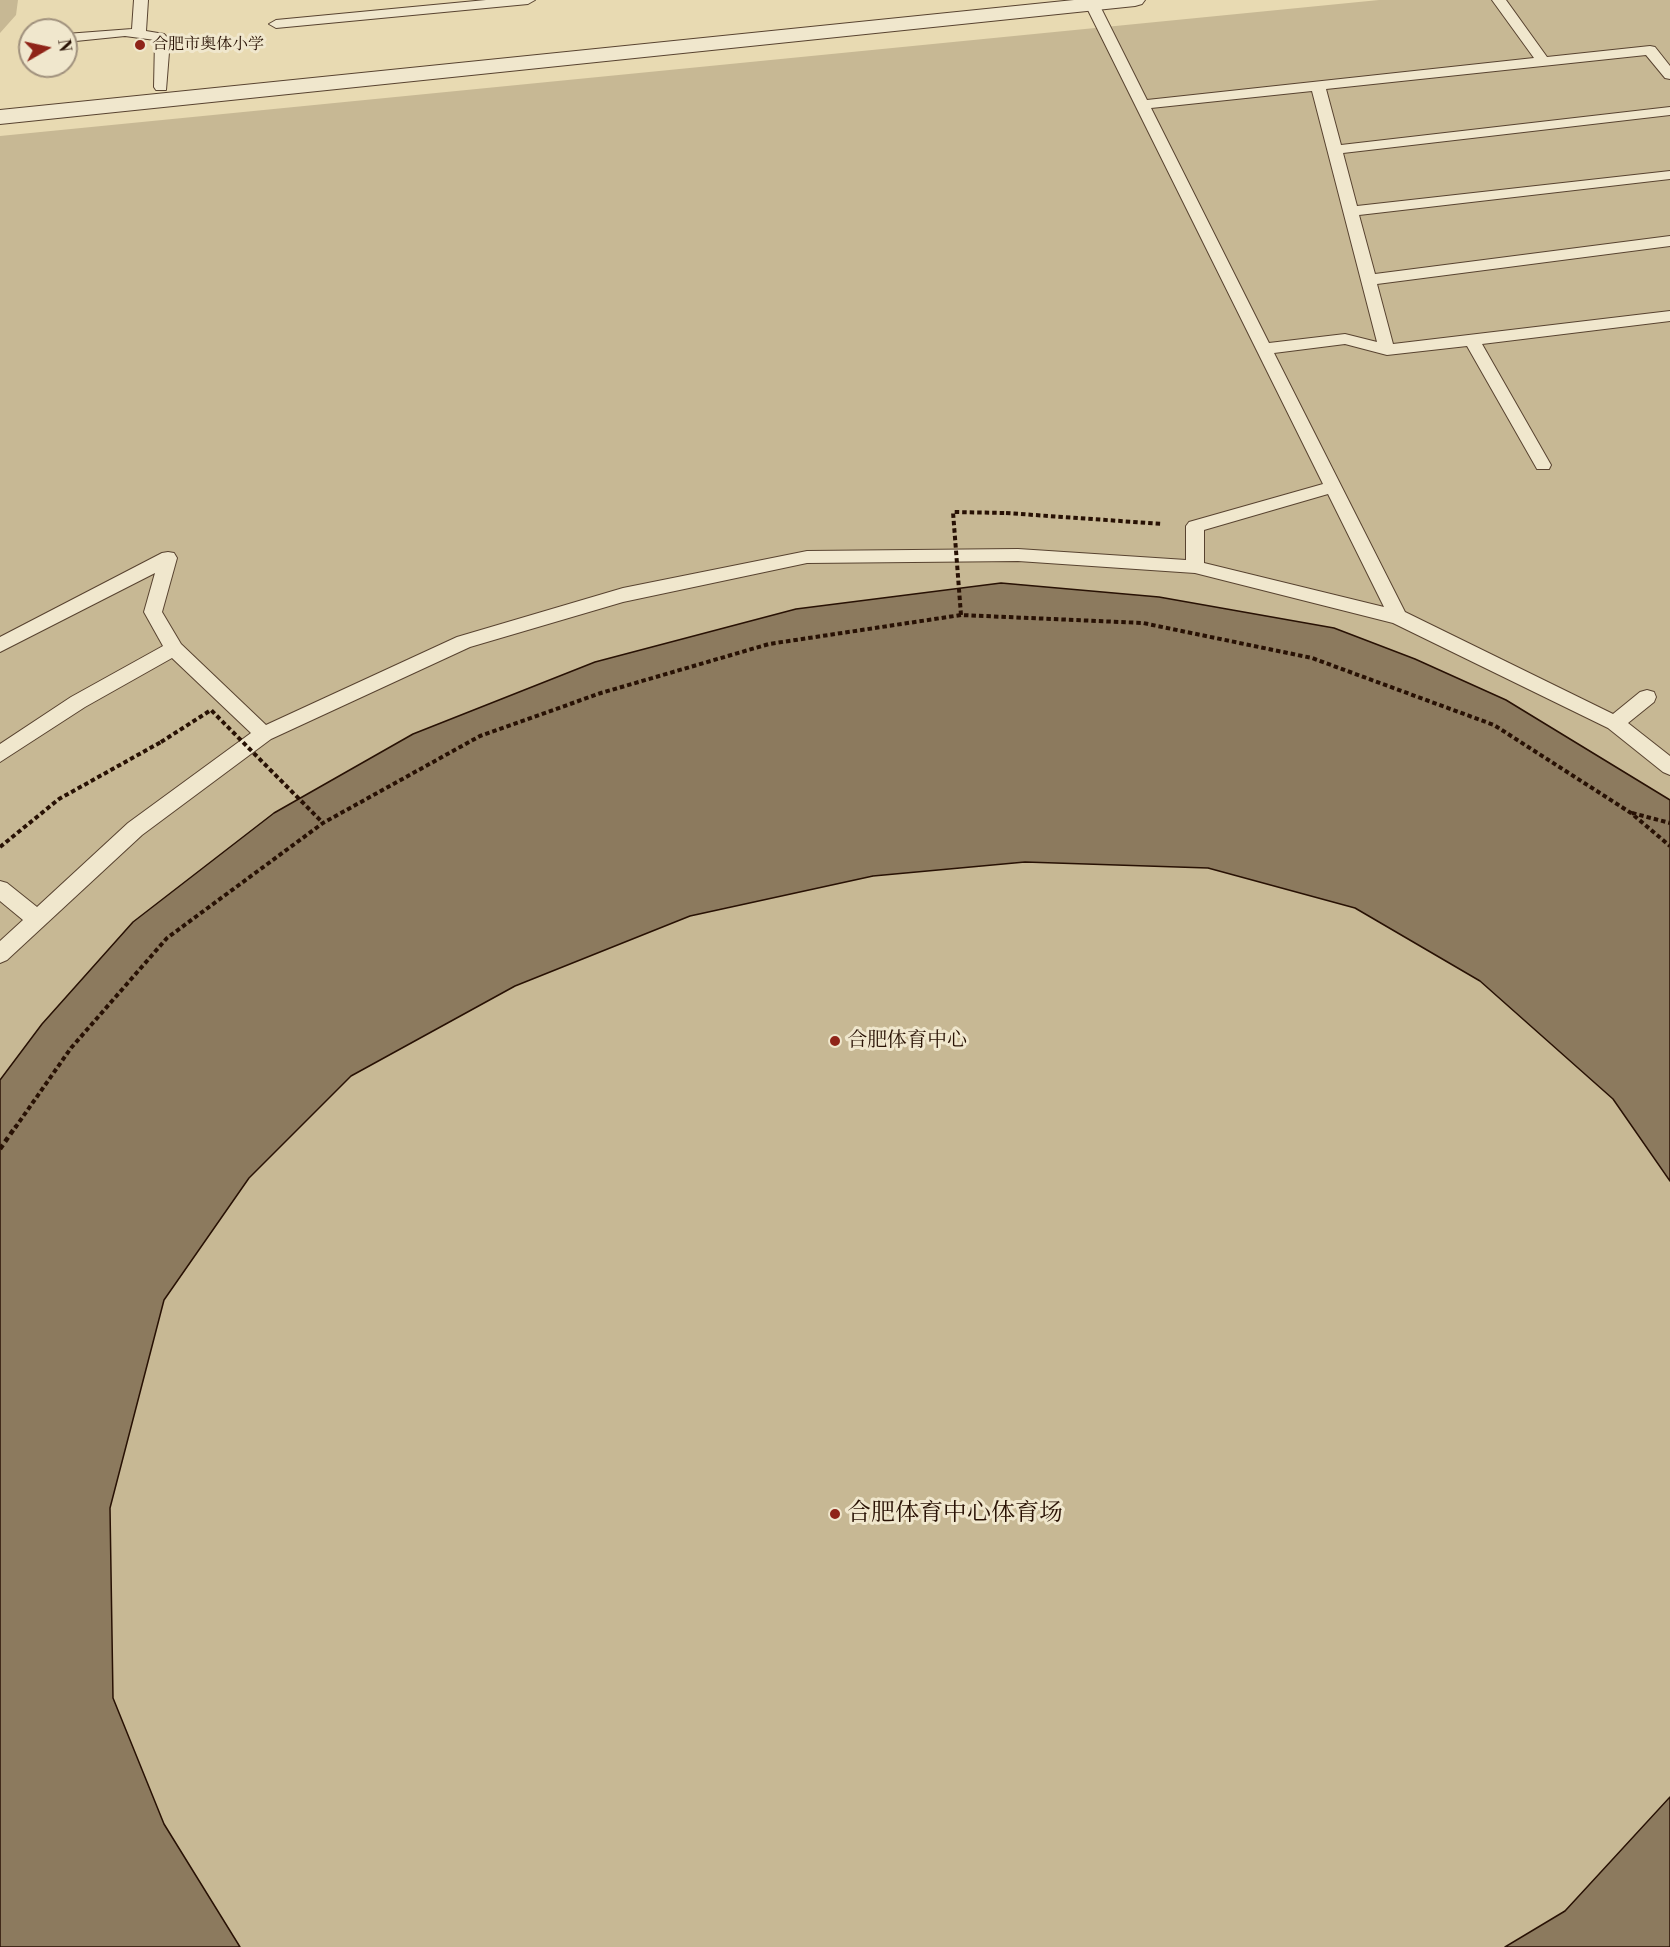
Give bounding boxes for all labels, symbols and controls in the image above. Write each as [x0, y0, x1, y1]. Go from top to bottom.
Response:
north arrow [18, 18, 78, 78]
place label: 合肥市奥体小学 [152, 35, 264, 55]
text: N [53, 38, 75, 53]
marker: 合肥市奥体小学 [133, 38, 147, 52]
place label: 合肥体育中心 [847, 1029, 967, 1053]
marker: 合肥体育中心 [828, 1034, 842, 1048]
place label: 合肥体育中心体育场 [847, 1500, 1063, 1528]
marker: 合肥体育中心体育场 [828, 1507, 842, 1521]

